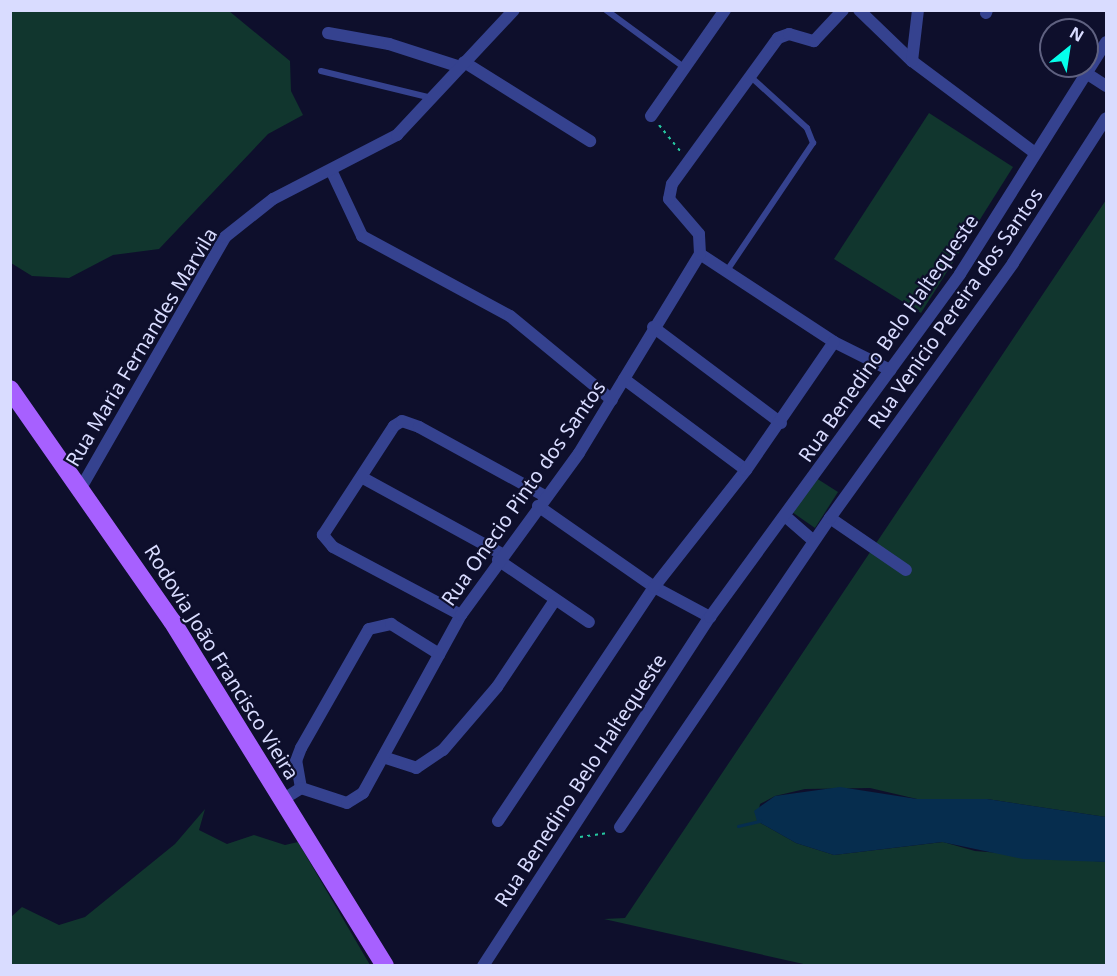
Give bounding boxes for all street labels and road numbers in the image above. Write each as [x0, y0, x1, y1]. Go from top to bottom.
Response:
street label: Rua Venicio Pereira dos Santos [862, 183, 1048, 433]
street label: Rua Benedino Belo Haltequeste [793, 210, 983, 466]
street label: Rua Maria Fernandes Marvila [60, 223, 222, 471]
street label: Rua Onecio Pinto dos Santos [436, 376, 610, 610]
street label: Rodovia João Francisco Vieira [140, 540, 304, 784]
street label: Rua Benedino Belo Haltequeste [489, 649, 671, 911]

